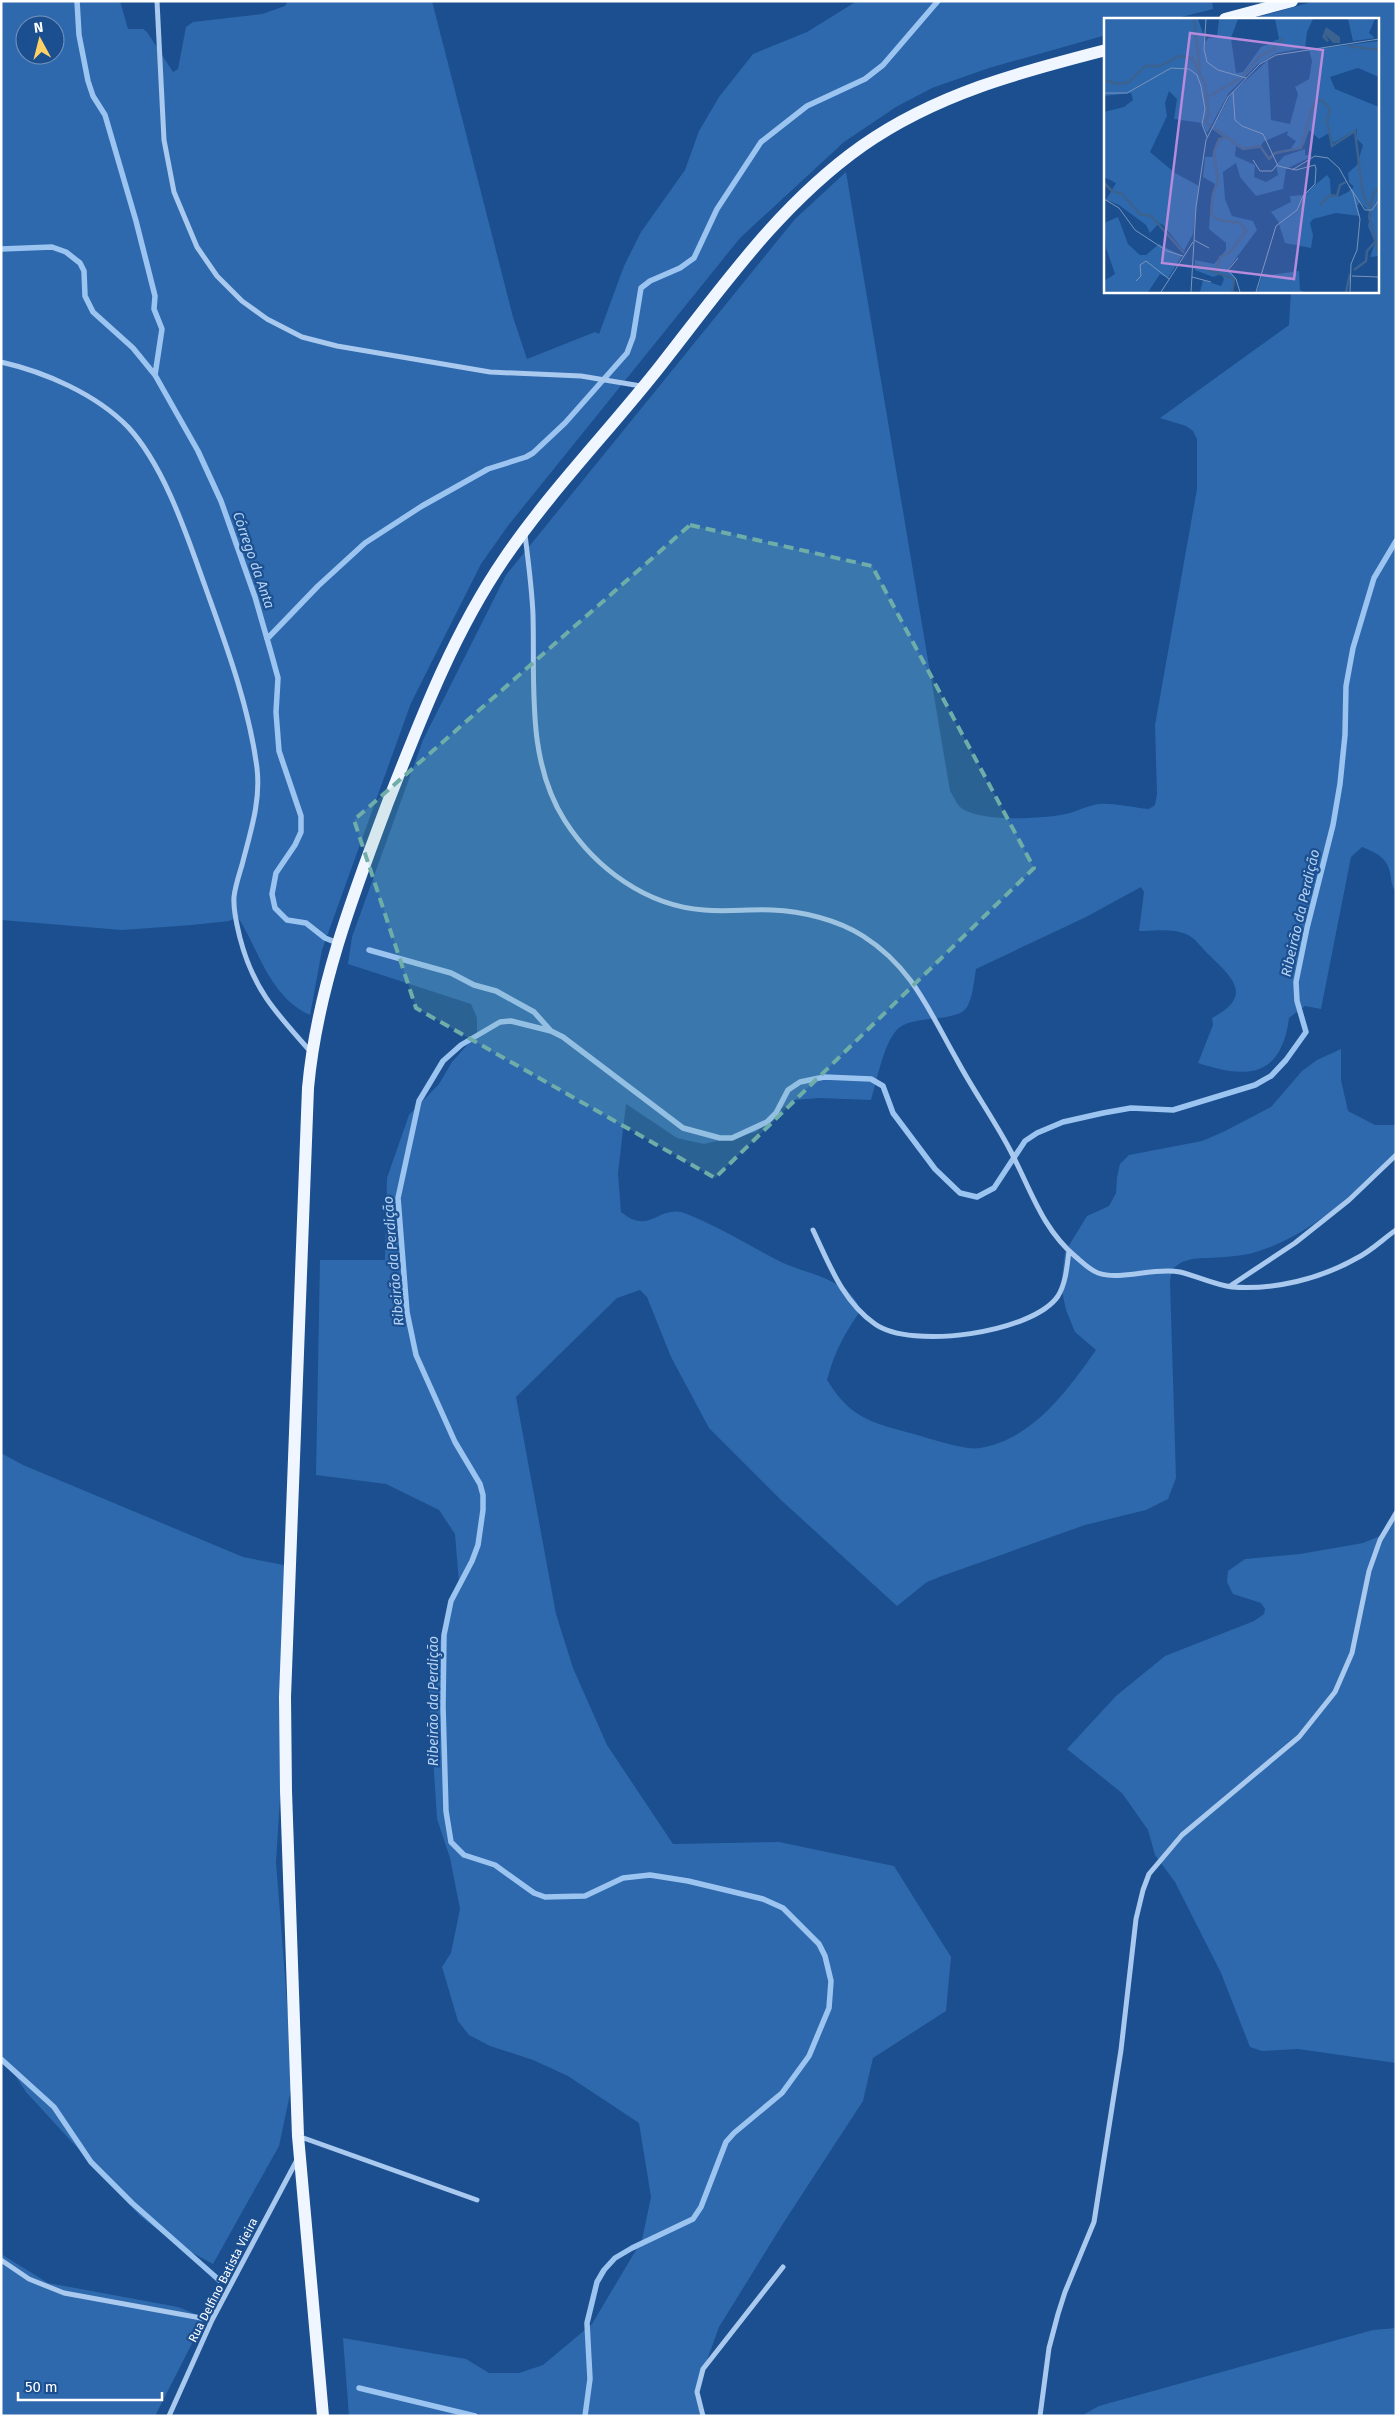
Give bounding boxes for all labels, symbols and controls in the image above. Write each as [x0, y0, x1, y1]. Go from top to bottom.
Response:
north arrow [15, 15, 65, 65]
inset map [1104, 18, 1380, 292]
text: N [33, 19, 44, 37]
water label: Córrego da Anta [229, 509, 278, 611]
water label: Ribeirão da Perdição [1278, 848, 1323, 978]
water label: Ribeirão da Perdição [379, 1195, 408, 1327]
water label: Ribeirão da Perdição [425, 1636, 442, 1766]
street label: Rua Delfino Batista Vieira [186, 2215, 260, 2345]
scale bar [18, 2370, 161, 2402]
text: 50 m [25, 2378, 58, 2396]

